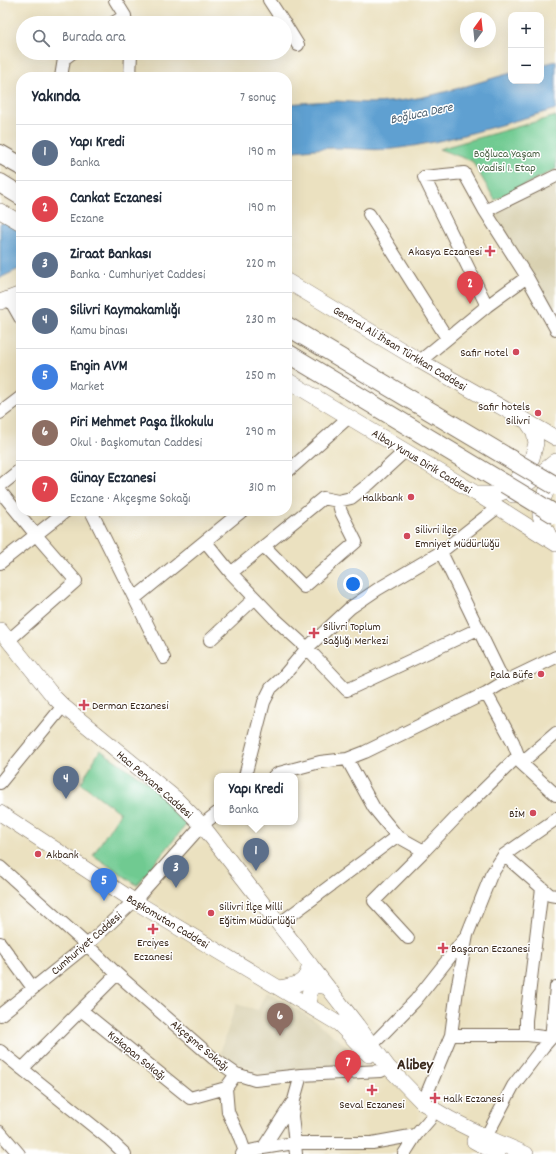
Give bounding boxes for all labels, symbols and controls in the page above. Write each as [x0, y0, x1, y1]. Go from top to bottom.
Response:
north arrow [460, 12, 496, 48]
map controls [508, 12, 544, 84]
button: + [508, 12, 544, 48]
search box [16, 16, 292, 60]
icon: search [30, 27, 52, 49]
text: Burada ara [62, 27, 125, 49]
button: − [508, 48, 544, 84]
text: Yakında [32, 86, 80, 110]
text: 7 sonuç [240, 89, 276, 108]
water label: Boğluca Dere [388, 98, 456, 130]
text: Yapı Kredi [70, 132, 125, 154]
text: 1 [44, 143, 46, 162]
text: 190 m [248, 143, 276, 162]
park label: Boğluca Yaşam Vadisi 1. Etap [474, 146, 540, 177]
text: Banka [70, 154, 100, 173]
text: Cankat Eczanesi [70, 188, 162, 210]
text: 2 [42, 199, 48, 218]
text: 190 m [248, 199, 276, 218]
text: Eczane [70, 210, 104, 229]
text: Ziraat Bankası [70, 244, 151, 266]
place label: Akasya Eczanesi [408, 244, 482, 261]
marker: Akasya Eczanesi [485, 246, 495, 256]
text: 3 [42, 255, 48, 274]
text: 220 m [246, 255, 276, 274]
text: Banka · Cumhuriyet Caddesi [70, 266, 205, 285]
pin: 2 [457, 271, 483, 304]
text: Silivri Kaymakamlığı [70, 300, 180, 322]
street label: General Ali İhsan Türkkan Caddesi [329, 302, 469, 396]
text: 4 [42, 311, 48, 330]
text: 230 m [246, 311, 276, 330]
text: Kamu binası [70, 322, 128, 341]
place label: Safir Hotel [460, 345, 508, 362]
marker: Safir Hotel [511, 347, 521, 357]
text: Engin AVM [70, 356, 128, 378]
text: 5 [42, 367, 48, 386]
text: 250 m [245, 367, 276, 386]
text: Market [70, 378, 104, 397]
place label: Safir hotels Silivri [478, 399, 530, 430]
marker: Safir hotels Silivri [533, 408, 543, 418]
text: Piri Mehmet Paşa İlkokulu [70, 412, 213, 434]
text: 6 [42, 423, 48, 442]
text: 290 m [245, 423, 276, 442]
street label: Albay Yunus Dirik Caddesi [368, 426, 474, 499]
text: Okul · Başkomutan Caddesi [70, 434, 202, 453]
text: Günay Eczanesi [70, 468, 156, 490]
text: 7 [43, 479, 47, 498]
text: 310 m [248, 479, 276, 498]
text: Eczane · Akçeşme Sokağı [70, 490, 190, 509]
place label: Halkbank [362, 490, 403, 507]
marker: Halkbank [406, 492, 416, 502]
place label: Silivri ilçe Emniyet Müdürlüğü [415, 522, 500, 553]
marker: Silivri ilçe Emniyet Müdürlüğü [402, 531, 412, 541]
your location [343, 574, 363, 594]
place label: Silivri Toplum Sağlığı Merkezi [323, 619, 388, 650]
marker: Silivri Toplum Sağlığı Merkezi [308, 627, 320, 639]
place label: Pala Büfe [490, 667, 533, 684]
marker: Pala Büfe [536, 669, 546, 679]
place label: Derman Eczanesi [92, 698, 169, 715]
marker: Derman Eczanesi [79, 700, 89, 710]
street label: Hacı Pervane Caddesi [112, 747, 196, 823]
pin: 4 [53, 766, 79, 799]
popup [214, 773, 298, 825]
text: Yapı Kredi [229, 779, 283, 801]
text: Banka [229, 801, 258, 820]
place label: BİM [509, 806, 525, 823]
marker: BİM [528, 808, 538, 818]
pin: 1 [243, 838, 269, 871]
place label: Akbank [46, 847, 79, 864]
marker: Akbank [33, 849, 43, 859]
pin: 3 [163, 855, 189, 888]
pin: 5 [91, 868, 117, 901]
street label: Başkomutan Caddesi [123, 891, 212, 954]
place label: Silivri İlçe Milli Eğitim Müdürlüğü [219, 899, 295, 930]
street label: Cumhuriyet Caddesi [48, 908, 126, 980]
marker: Silivri İlçe Milli Eğitim Müdürlüğü [206, 908, 216, 918]
marker: Erciyes Eczanesi [148, 924, 158, 934]
place label: Erciyes Eczanesi [134, 935, 172, 966]
place label: Başaran Eczanesi [451, 941, 530, 958]
marker: Başaran Eczanesi [438, 943, 448, 953]
pin: 6 [267, 1003, 293, 1036]
street label: Akçeşme Sokağı [166, 1017, 232, 1076]
street label: Kızkapan Sokağı [103, 1027, 169, 1085]
pin: 7 [335, 1050, 361, 1083]
district label: Alibey [397, 1054, 434, 1077]
marker: Seval Eczanesi [367, 1085, 377, 1095]
place label: Halk Eczanesi [443, 1091, 504, 1108]
marker: Halk Eczanesi [430, 1093, 440, 1103]
place label: Seval Eczanesi [339, 1097, 405, 1114]

